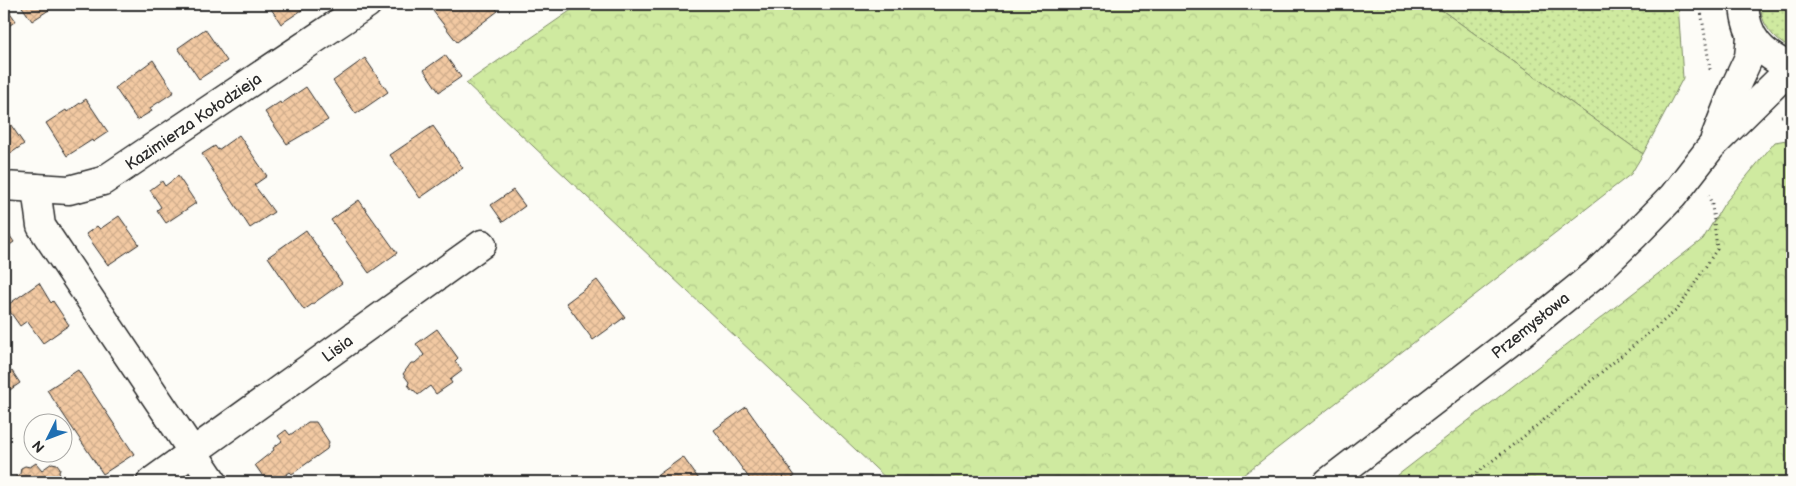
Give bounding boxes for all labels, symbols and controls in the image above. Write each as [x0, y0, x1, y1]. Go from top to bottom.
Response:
street label: Kazimierza Kołodzieja [122, 70, 266, 175]
street label: Przemysłowa [1488, 289, 1574, 363]
street label: Lisia [319, 332, 357, 367]
north arrow [22, 414, 72, 464]
text: N [29, 437, 49, 456]

